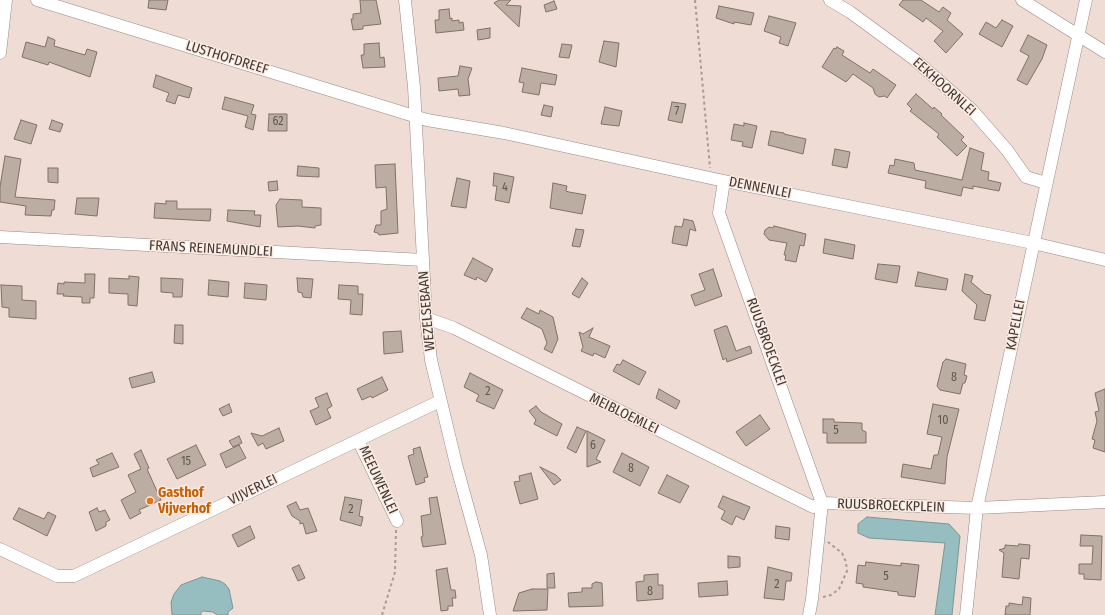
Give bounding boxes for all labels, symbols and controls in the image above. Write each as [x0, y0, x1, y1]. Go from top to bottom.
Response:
street label: LUSTHOFDREEF [184, 37, 270, 79]
street label: EEKHOORNLEI [909, 54, 979, 120]
house number: 7 [675, 105, 679, 119]
house number: 62 [272, 115, 284, 129]
street label: DENNENLEI [727, 174, 793, 202]
house number: 4 [502, 181, 508, 195]
street label: FRANS REINEMUNDLEI [149, 237, 273, 261]
street label: WEZELSEBAAN [415, 270, 439, 352]
street label: RUUSBROECKLEI [742, 296, 790, 388]
street label: KAPELLEI [1003, 298, 1029, 352]
house number: 8 [951, 371, 957, 385]
house number: 2 [485, 385, 491, 399]
street label: MEIBLOEMLEI [587, 390, 661, 438]
house number: 10 [938, 414, 948, 428]
house number: 5 [833, 424, 839, 438]
house number: 6 [590, 439, 596, 453]
street label: MEEUWENLEI [355, 443, 401, 517]
house number: 15 [181, 455, 191, 469]
house number: 8 [628, 462, 634, 476]
street label: VIJVERLEI [226, 471, 280, 509]
place label: Gasthof Vijverhof [158, 485, 211, 518]
marker: Gasthof Vijverhof [145, 496, 155, 506]
street label: RUUSBROECKPLEIN [837, 496, 945, 516]
house number: 2 [348, 503, 354, 517]
house number: 5 [883, 570, 889, 584]
house number: 2 [774, 578, 780, 592]
house number: 8 [647, 585, 653, 599]

